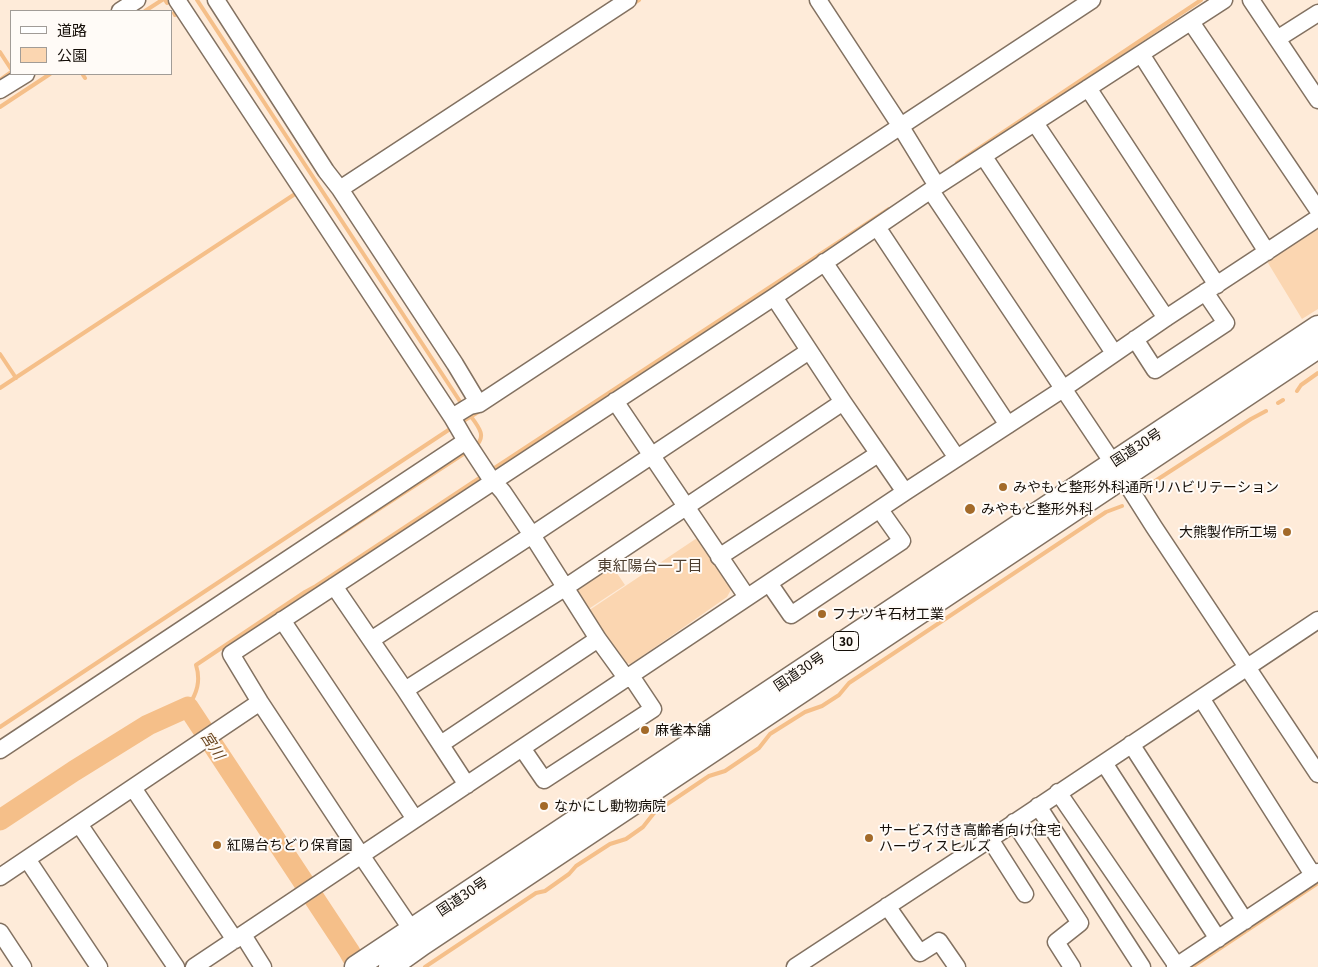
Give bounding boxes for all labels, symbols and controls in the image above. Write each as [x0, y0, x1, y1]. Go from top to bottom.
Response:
legend [10, 10, 172, 75]
text: 道路 [57, 19, 87, 40]
text: 公園 [57, 44, 87, 65]
street label: 国道30号 [1107, 424, 1165, 470]
place label: みやもと整形外科通所リハビリテーション [1013, 479, 1279, 495]
marker: みやもと整形外科通所リハビリテーション [997, 481, 1009, 493]
place label: みやもと整形外科 [981, 501, 1093, 517]
marker: みやもと整形外科 [963, 502, 977, 516]
place label: 大熊製作所工場 [1179, 524, 1277, 540]
marker: 大熊製作所工場 [1281, 526, 1293, 538]
district label: 東紅陽台一丁目 [598, 556, 702, 574]
place label: フナツキ石材工業 [832, 606, 944, 622]
marker: フナツキ石材工業 [816, 608, 828, 620]
road number: 30 [834, 631, 858, 650]
street label: 国道30号 [770, 648, 828, 694]
place label: 麻雀本舗 [655, 722, 711, 738]
marker: 麻雀本舗 [639, 724, 651, 736]
water label: 宮川 [197, 728, 229, 762]
place label: なかにし動物病院 [554, 798, 666, 814]
marker: なかにし動物病院 [538, 800, 550, 812]
place label: サービス付き高齢者向け住宅 ハーヴィスヒルズ [879, 822, 1061, 854]
marker: サービス付き高齢者向け住宅 ハーヴィスヒルズ [863, 832, 875, 844]
place label: 紅陽台ちどり保育園 [227, 837, 353, 853]
marker: 紅陽台ちどり保育園 [211, 839, 223, 851]
street label: 国道30号 [433, 873, 491, 919]

